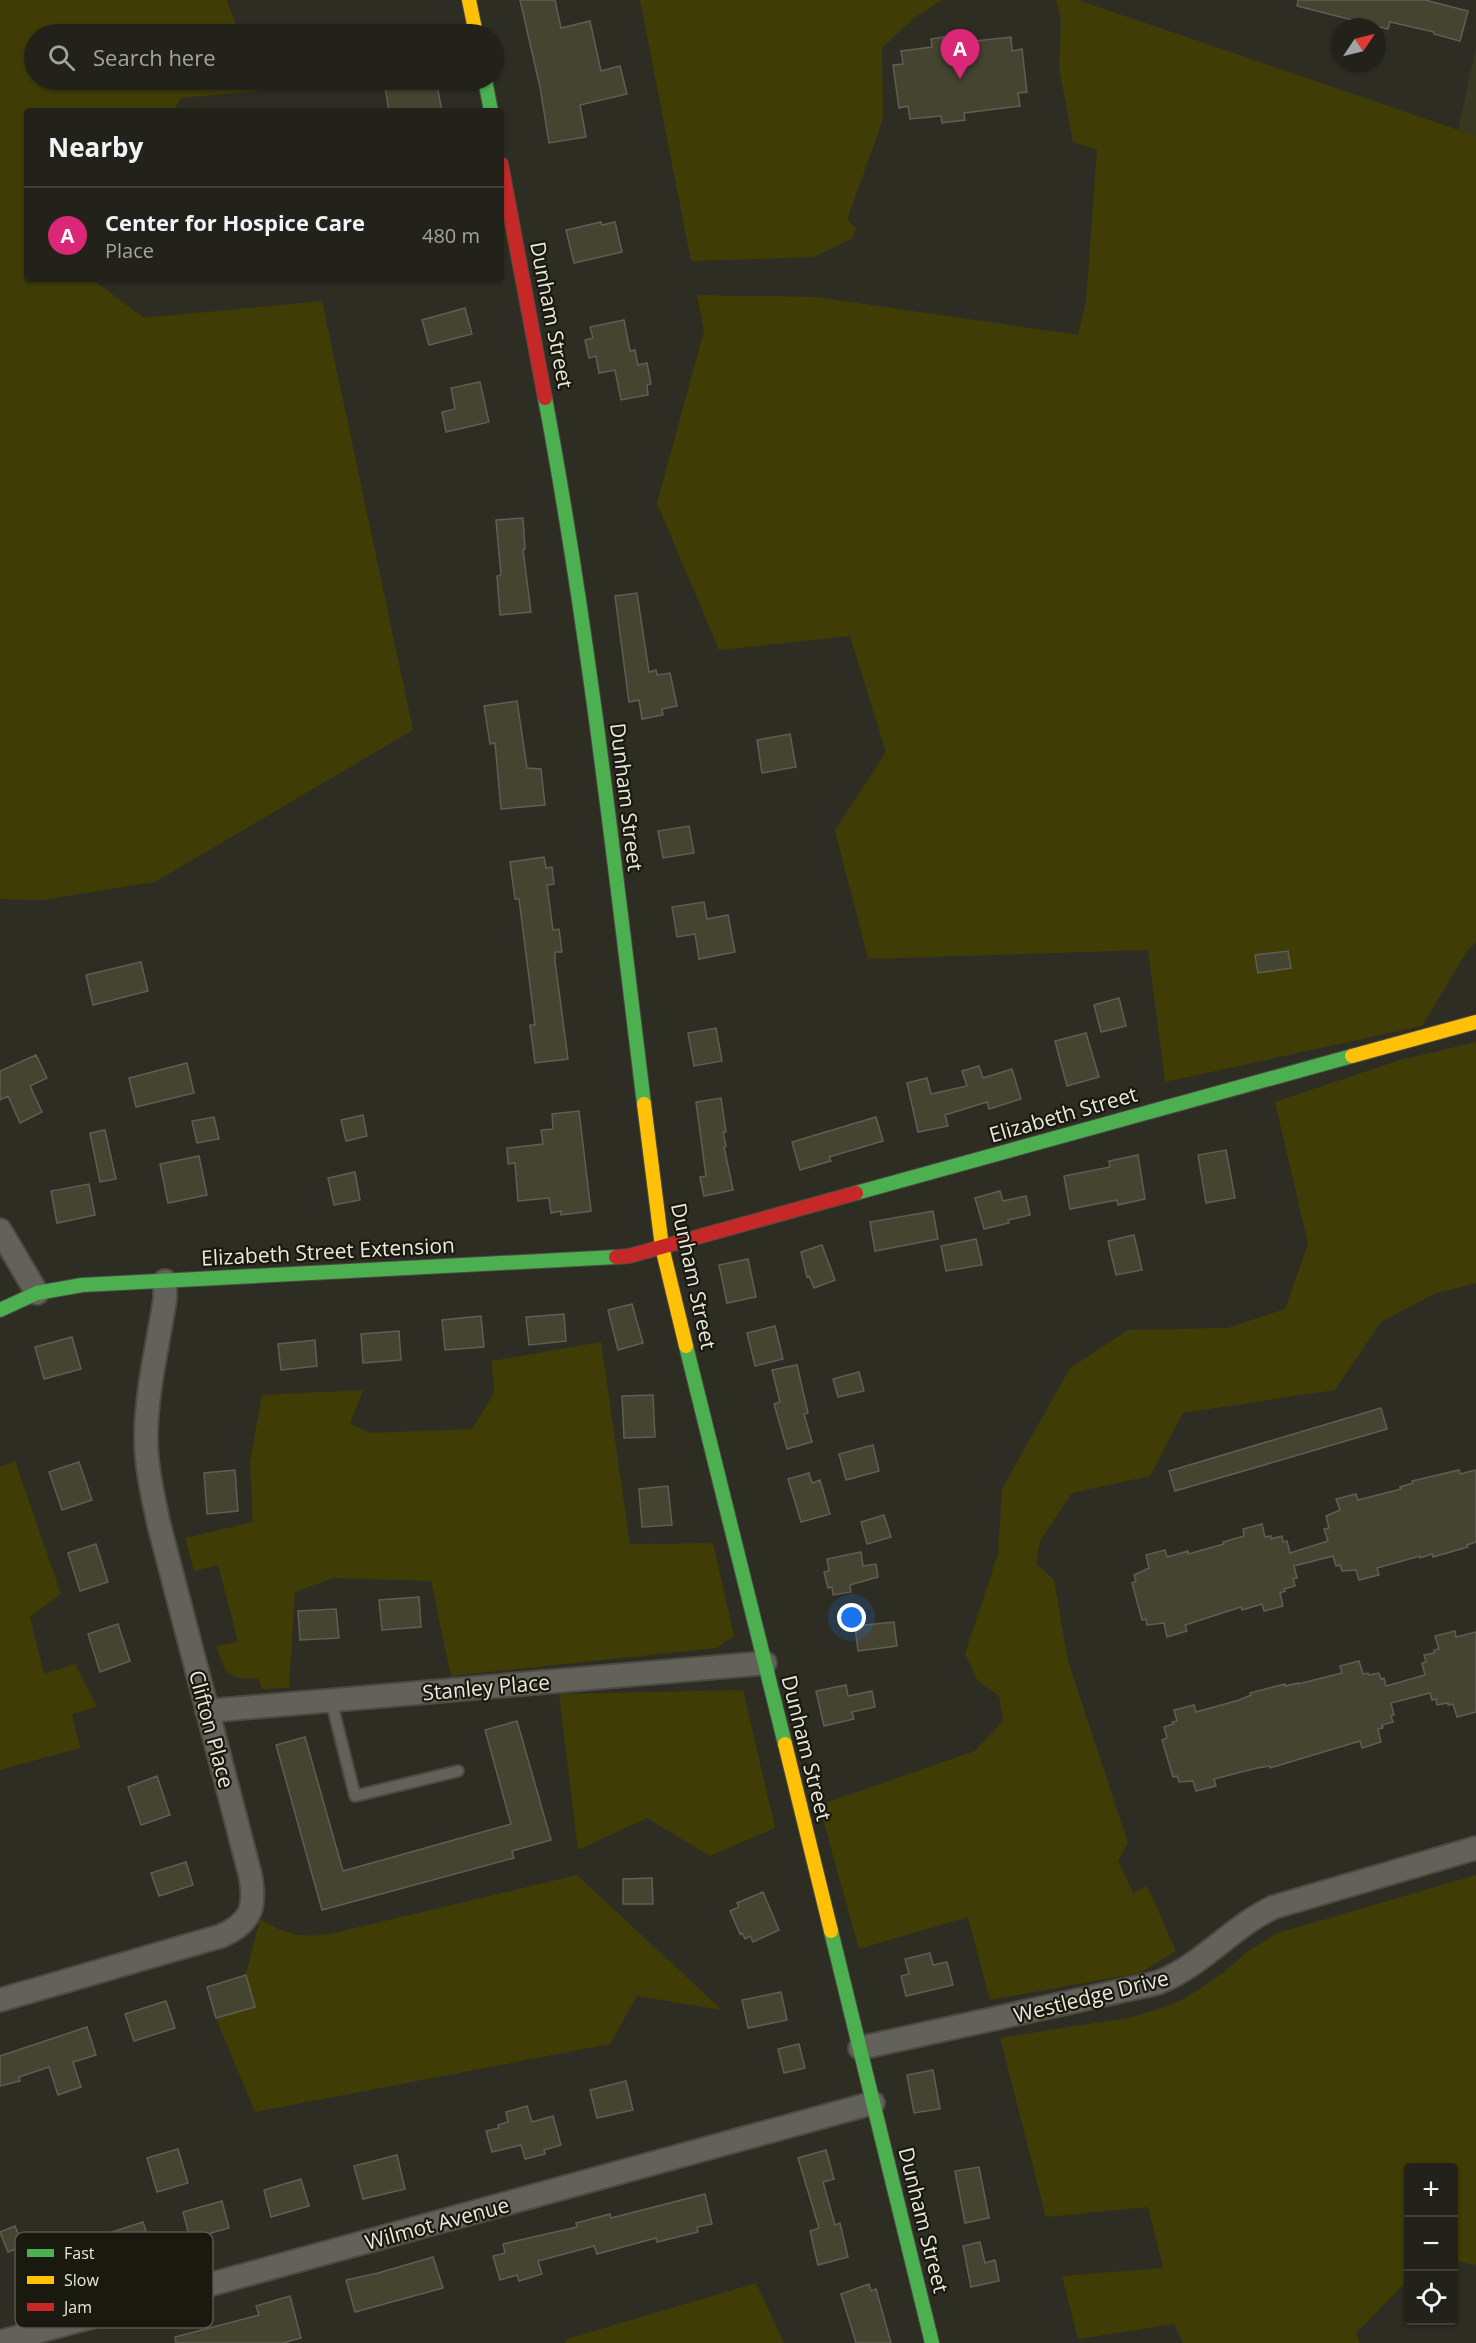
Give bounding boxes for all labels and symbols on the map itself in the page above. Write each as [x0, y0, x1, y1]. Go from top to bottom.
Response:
north arrow [1332, 18, 1386, 72]
pin: A [940, 29, 980, 79]
street label: Dunham Street [524, 239, 580, 391]
street label: Dunham Street [604, 721, 650, 873]
street label: Elizabeth Street [986, 1079, 1140, 1149]
street label: Dunham Street [665, 1200, 723, 1352]
street label: Elizabeth Street Extension [200, 1230, 456, 1272]
your location [837, 1603, 866, 1632]
street label: Clifton Place [183, 1667, 241, 1791]
street label: Stanley Place [421, 1667, 551, 1707]
street label: Dunham Street [775, 1672, 839, 1824]
street label: Westledge Drive [1011, 1963, 1171, 2029]
street label: Dunham Street [892, 2144, 956, 2296]
street label: Wilmot Avenue [362, 2190, 512, 2256]
legend [15, 2232, 213, 2328]
text: Fast [64, 2242, 95, 2264]
text: Slow [64, 2269, 99, 2291]
text: Jam [62, 2296, 92, 2318]

